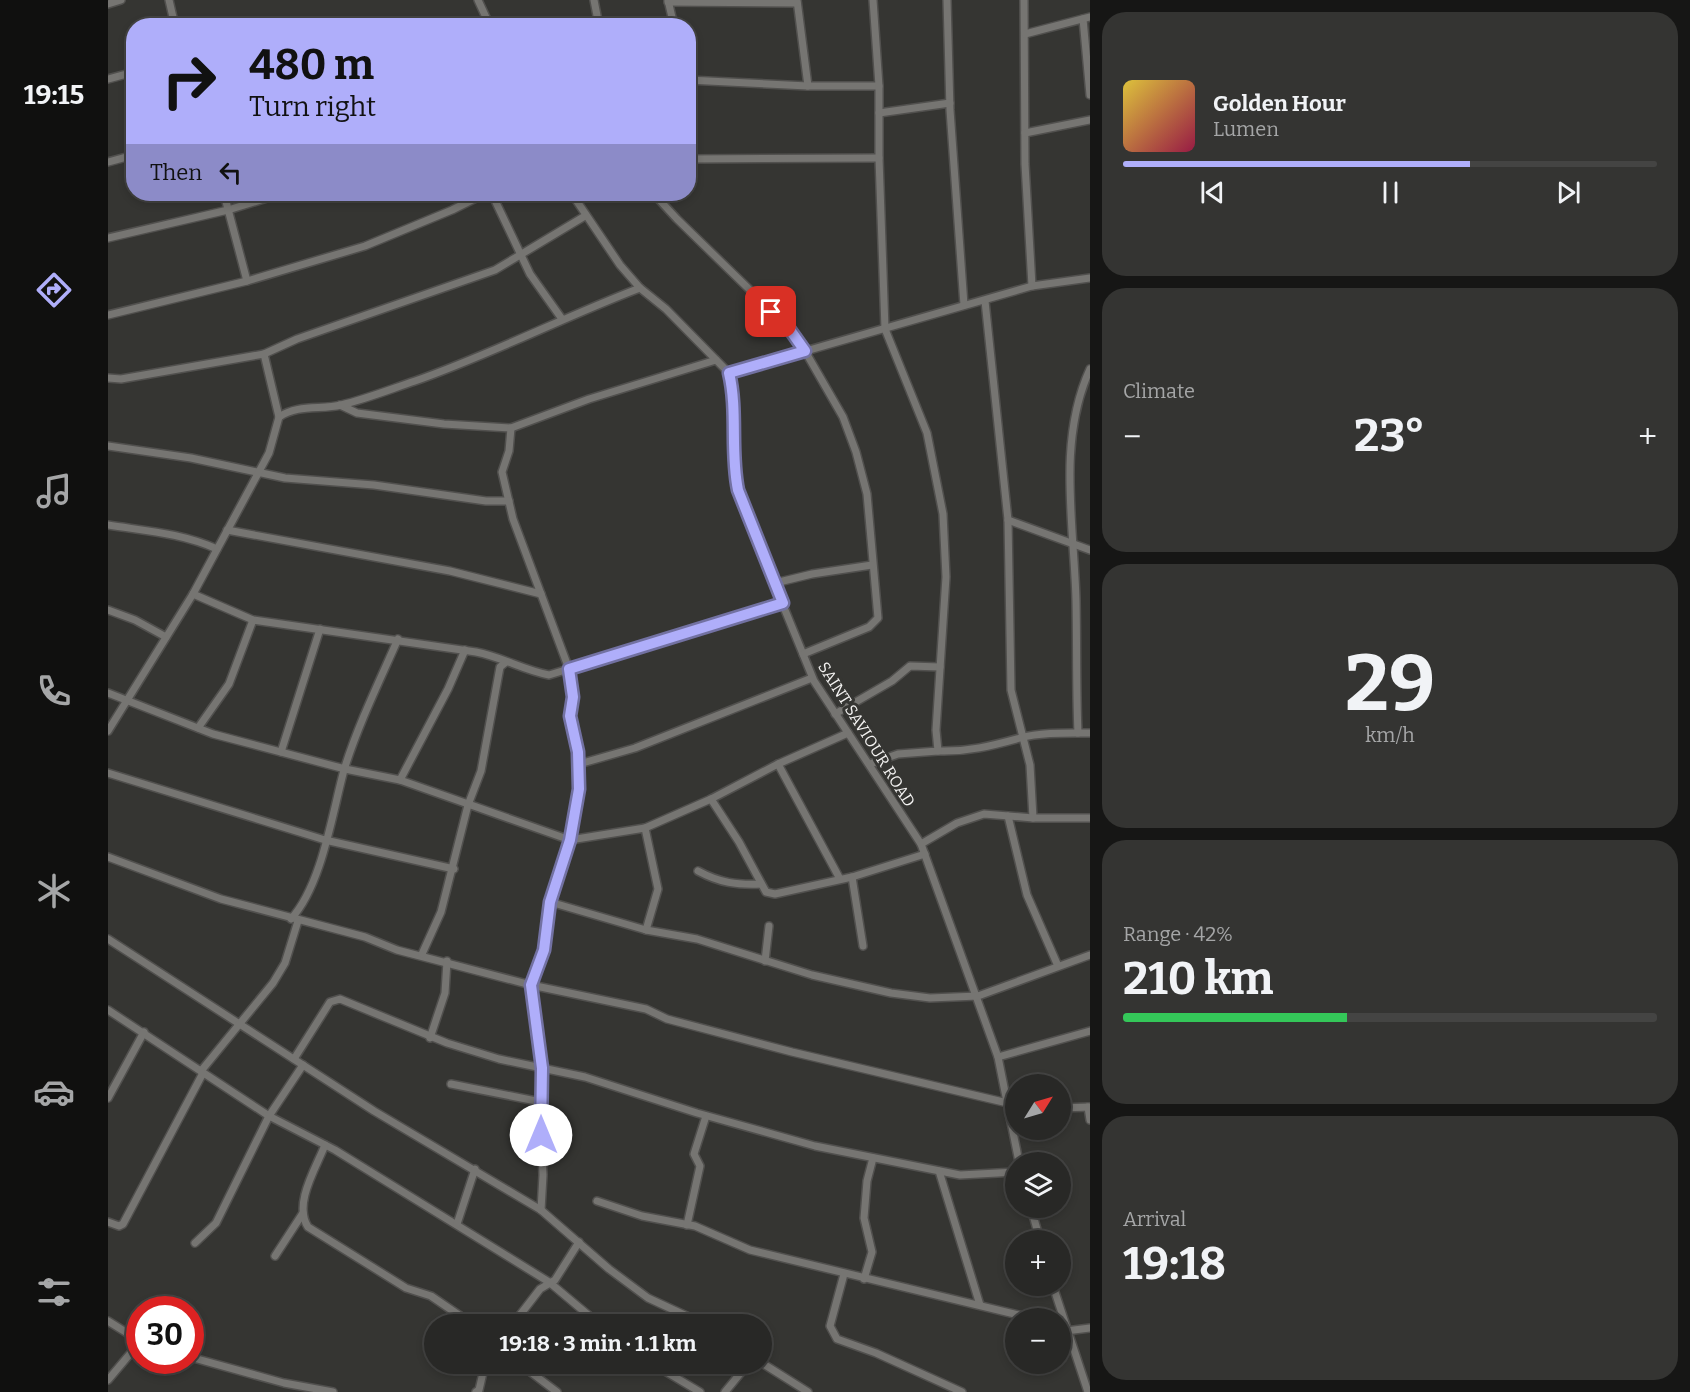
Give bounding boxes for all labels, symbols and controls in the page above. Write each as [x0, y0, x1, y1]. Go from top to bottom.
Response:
text: 480 m [249, 40, 374, 90]
icon: right [150, 42, 228, 120]
text: 19:15 [24, 79, 84, 111]
text: Golden Hour [1213, 90, 1346, 117]
text: Turn right [249, 91, 376, 123]
text: Lumen [1213, 117, 1279, 141]
icon: left [214, 156, 247, 189]
text: Then [150, 159, 202, 186]
icon: previous [1196, 176, 1229, 209]
icon: pause [1374, 176, 1407, 209]
icon: next [1552, 176, 1585, 209]
icon: directions [33, 269, 75, 311]
pin [745, 286, 796, 337]
icon: arrive [754, 295, 787, 328]
text: Climate [1123, 379, 1195, 403]
text: 23° [1354, 409, 1425, 463]
text: − [1123, 417, 1141, 457]
text: + [1638, 417, 1657, 457]
icon: music [33, 470, 75, 512]
text: 29 [1345, 637, 1435, 731]
street label: SAINT SAVIOUR ROAD [814, 658, 919, 810]
icon: phone [33, 670, 75, 712]
text: km/h [1365, 723, 1415, 747]
icon: climate [33, 870, 75, 912]
text: Range · 42% [1123, 922, 1233, 946]
text: 210 km [1123, 952, 1274, 1006]
icon: car [33, 1071, 75, 1113]
north arrow [1005, 1074, 1071, 1140]
map controls [1005, 1074, 1071, 1374]
position arrow [509, 1103, 573, 1167]
button: layers [1005, 1152, 1071, 1218]
text: Arrival [1123, 1207, 1186, 1231]
button: + [1005, 1230, 1071, 1296]
text: 19:18 [1123, 1237, 1226, 1291]
icon: filters [33, 1271, 75, 1313]
speed limit sign: 30 [126, 1296, 204, 1374]
button: − [1005, 1308, 1071, 1374]
text: 19:18 · 3 min · 1.1 km [500, 1330, 696, 1357]

